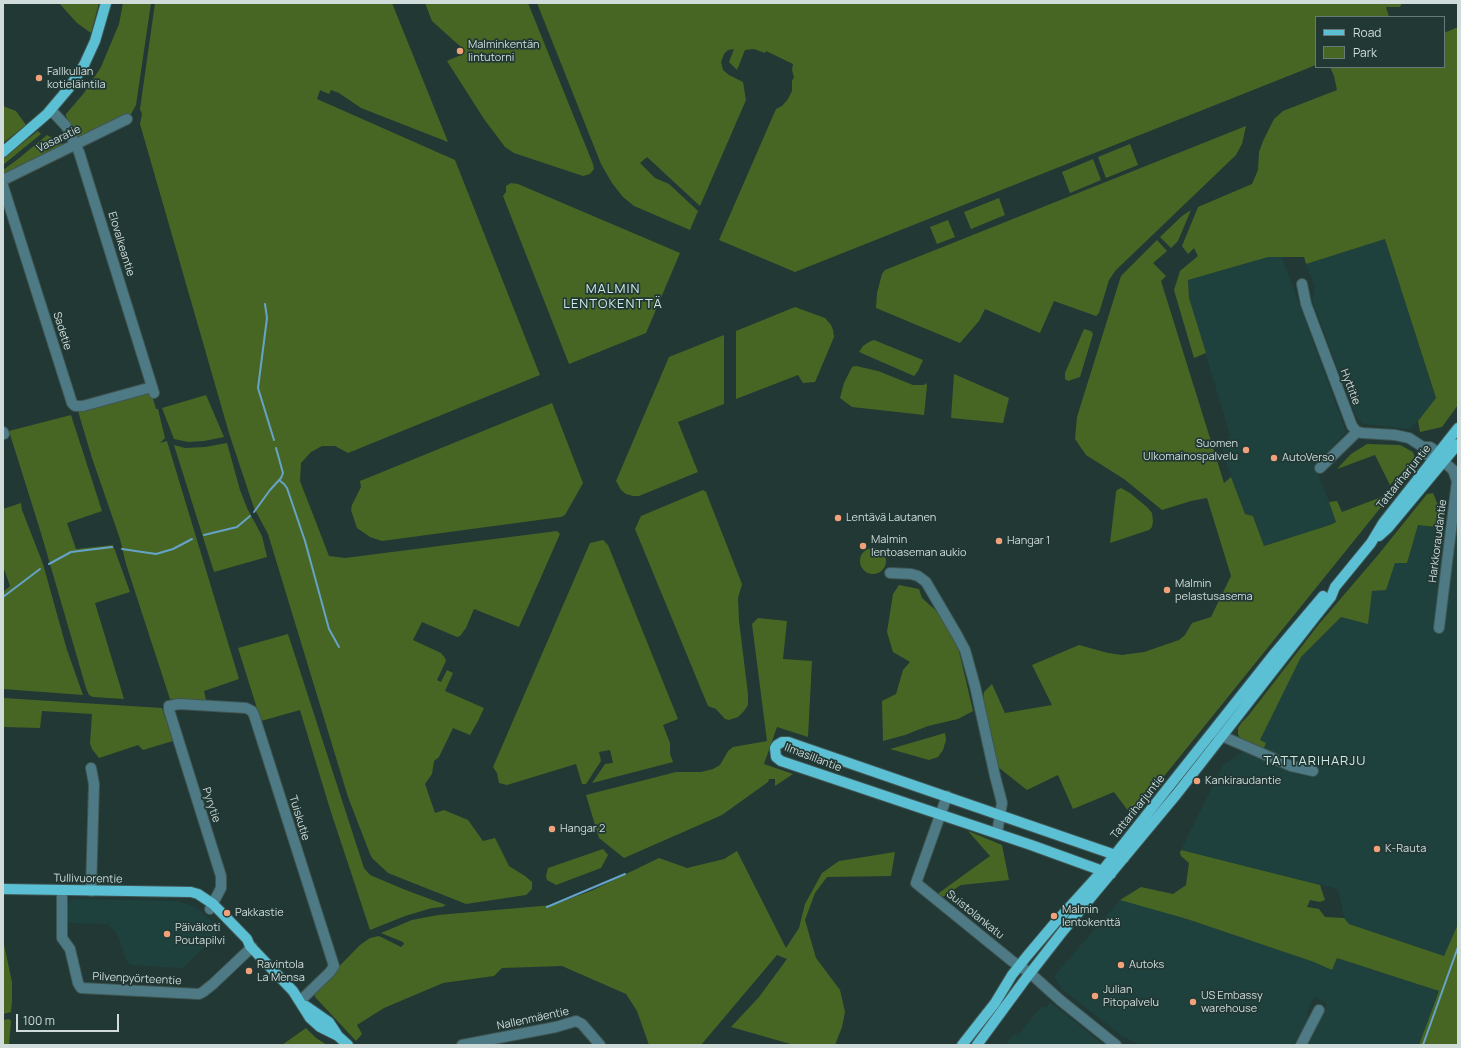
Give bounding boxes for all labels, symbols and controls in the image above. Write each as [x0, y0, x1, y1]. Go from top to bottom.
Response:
legend [1315, 16, 1445, 68]
text: Road [1353, 24, 1381, 41]
place label: Malminkentän lintutorni [468, 38, 540, 64]
text: Park [1353, 44, 1377, 61]
marker: Malminkentän lintutorni [455, 46, 465, 56]
place label: Fallkullan kotieläintila [47, 65, 106, 91]
marker: Fallkullan kotieläintila [34, 73, 44, 83]
street label: Vasaratie [35, 123, 83, 155]
street label: Elovalkeantie [105, 210, 137, 278]
district label: MALMIN LENTOKENTTÄ [563, 281, 663, 312]
street label: Sadetie [50, 310, 74, 352]
street label: Hyttitie [1337, 367, 1363, 407]
place label: Suomen Ulkomainospalvelu [1143, 437, 1238, 463]
street label: Tattariharjuntie [1374, 442, 1434, 512]
marker: Suomen Ulkomainospalvelu [1241, 445, 1251, 455]
place label: AutoVerso [1282, 451, 1334, 465]
marker: AutoVerso [1269, 453, 1279, 463]
street label: Harkkoraudantie [1426, 499, 1450, 583]
place label: Lentävä Lautanen [846, 511, 936, 525]
marker: Lentävä Lautanen [833, 513, 843, 523]
place label: Malmin lentoaseman aukio [871, 533, 967, 559]
place label: Hangar 1 [1007, 534, 1050, 548]
marker: Hangar 1 [994, 536, 1004, 546]
marker: Malmin lentoaseman aukio [858, 541, 868, 551]
place label: Malmin pelastusasema [1175, 577, 1253, 603]
marker: Malmin pelastusasema [1162, 585, 1172, 595]
street label: Ilmasillantie [783, 741, 843, 775]
district label: TATTARIHARJU [1264, 753, 1366, 769]
street label: Tattariharjuntie [1108, 772, 1168, 842]
place label: Kankiraudantie [1205, 774, 1281, 788]
marker: Kankiraudantie [1192, 776, 1202, 786]
street label: Pyrytie [199, 786, 223, 824]
street label: Tuiskutie [286, 794, 312, 842]
place label: Hangar 2 [560, 822, 605, 836]
marker: Hangar 2 [547, 824, 557, 834]
place label: K-Rauta [1385, 842, 1426, 856]
marker: K-Rauta [1372, 844, 1382, 854]
street label: Tullivuorentie [53, 872, 123, 886]
street label: Suistolankatu [944, 888, 1006, 942]
place label: Malmin lentokenttä [1062, 903, 1120, 929]
place label: Pakkastie [235, 906, 284, 920]
marker: Pakkastie [222, 908, 232, 918]
marker: Malmin lentokenttä [1049, 911, 1059, 921]
place label: Päiväkoti Poutapilvi [175, 921, 225, 947]
marker: Päiväkoti Poutapilvi [162, 929, 172, 939]
place label: Ravintola La Mensa [257, 958, 305, 984]
place label: Autoks [1129, 958, 1164, 972]
marker: Autoks [1116, 960, 1126, 970]
marker: Ravintola La Mensa [244, 966, 254, 976]
street label: Pilvenpyörteentie [92, 970, 182, 988]
place label: Julian Pitopalvelu [1103, 983, 1159, 1009]
place label: US Embassy warehouse [1201, 989, 1263, 1015]
marker: Julian Pitopalvelu [1090, 991, 1100, 1001]
marker: US Embassy warehouse [1188, 997, 1198, 1007]
street label: Nallenmäentie [496, 1005, 570, 1033]
scale bar [18, 1006, 121, 1032]
text: 100 m [23, 1012, 55, 1029]

